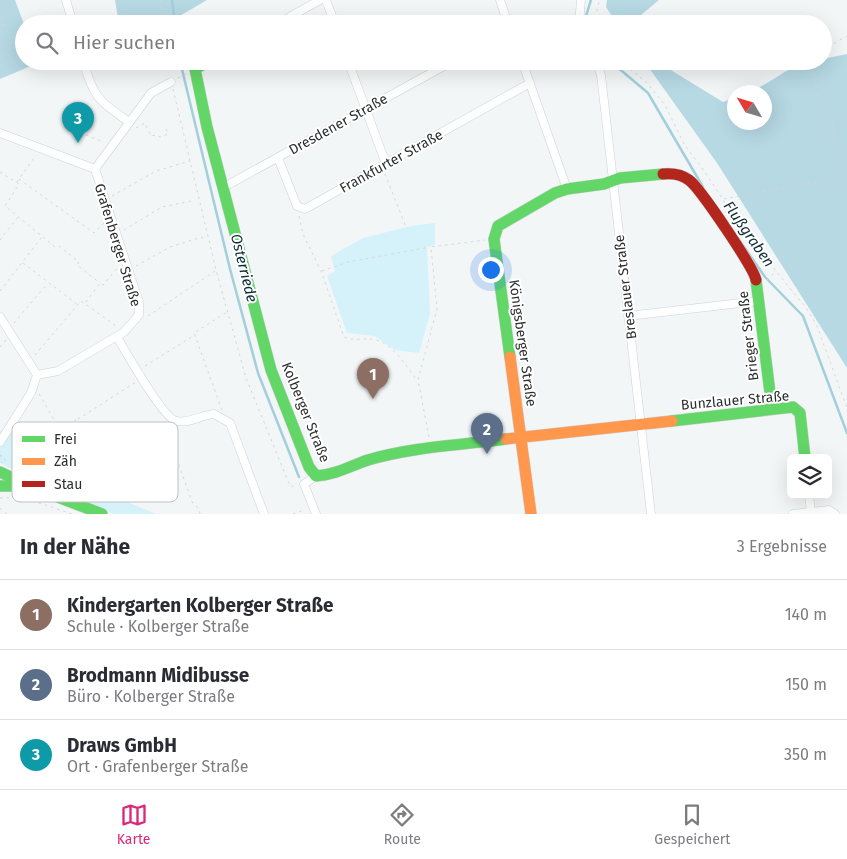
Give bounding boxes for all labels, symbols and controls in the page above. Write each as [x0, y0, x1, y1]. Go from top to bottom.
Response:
search box [15, 15, 832, 70]
icon: search [33, 29, 61, 57]
text: Hier suchen [73, 31, 176, 54]
north arrow [727, 85, 772, 130]
street label: Dresdener Straße [286, 90, 391, 159]
pin: 3 [62, 102, 94, 143]
street label: Frankfurter Straße [337, 126, 446, 197]
street label: Grafenberger Straße [91, 182, 144, 309]
water label: Flußgraben [720, 197, 778, 271]
water label: Osterriede [227, 232, 261, 304]
street label: Breslauer Straße [611, 234, 640, 340]
your location [478, 257, 504, 283]
street label: Königsberger Straße [505, 278, 540, 408]
street label: Brieger Straße [735, 290, 762, 382]
pin: 1 [357, 358, 389, 399]
street label: Kolberger Straße [278, 360, 333, 465]
street label: Bunzlauer Straße [680, 387, 790, 414]
pin: 2 [471, 413, 503, 454]
legend [12, 422, 178, 502]
text: Frei [54, 431, 77, 448]
text: Zäh [54, 453, 77, 470]
map controls [787, 454, 832, 499]
button: layers [787, 454, 832, 499]
text: Stau [54, 476, 82, 493]
text: In der Nähe [20, 534, 130, 560]
text: 3 Ergebnisse [737, 537, 827, 556]
text: Kindergarten Kolberger Straße [67, 594, 334, 617]
text: 1 [32, 605, 40, 624]
text: 140 m [785, 605, 827, 624]
text: Schule · Kolberger Straße [67, 617, 249, 636]
text: Brodmann Midibusse [67, 664, 249, 687]
text: 2 [32, 675, 40, 694]
text: 150 m [785, 675, 827, 694]
text: Büro · Kolberger Straße [67, 687, 235, 706]
text: Draws GmbH [67, 734, 177, 757]
text: 3 [32, 745, 40, 764]
text: 350 m [784, 745, 827, 764]
text: Ort · Grafenberger Straße [67, 757, 248, 776]
tab: Karte [117, 801, 150, 848]
tab: Route [384, 801, 421, 848]
tab: Gespeichert [654, 801, 730, 848]

